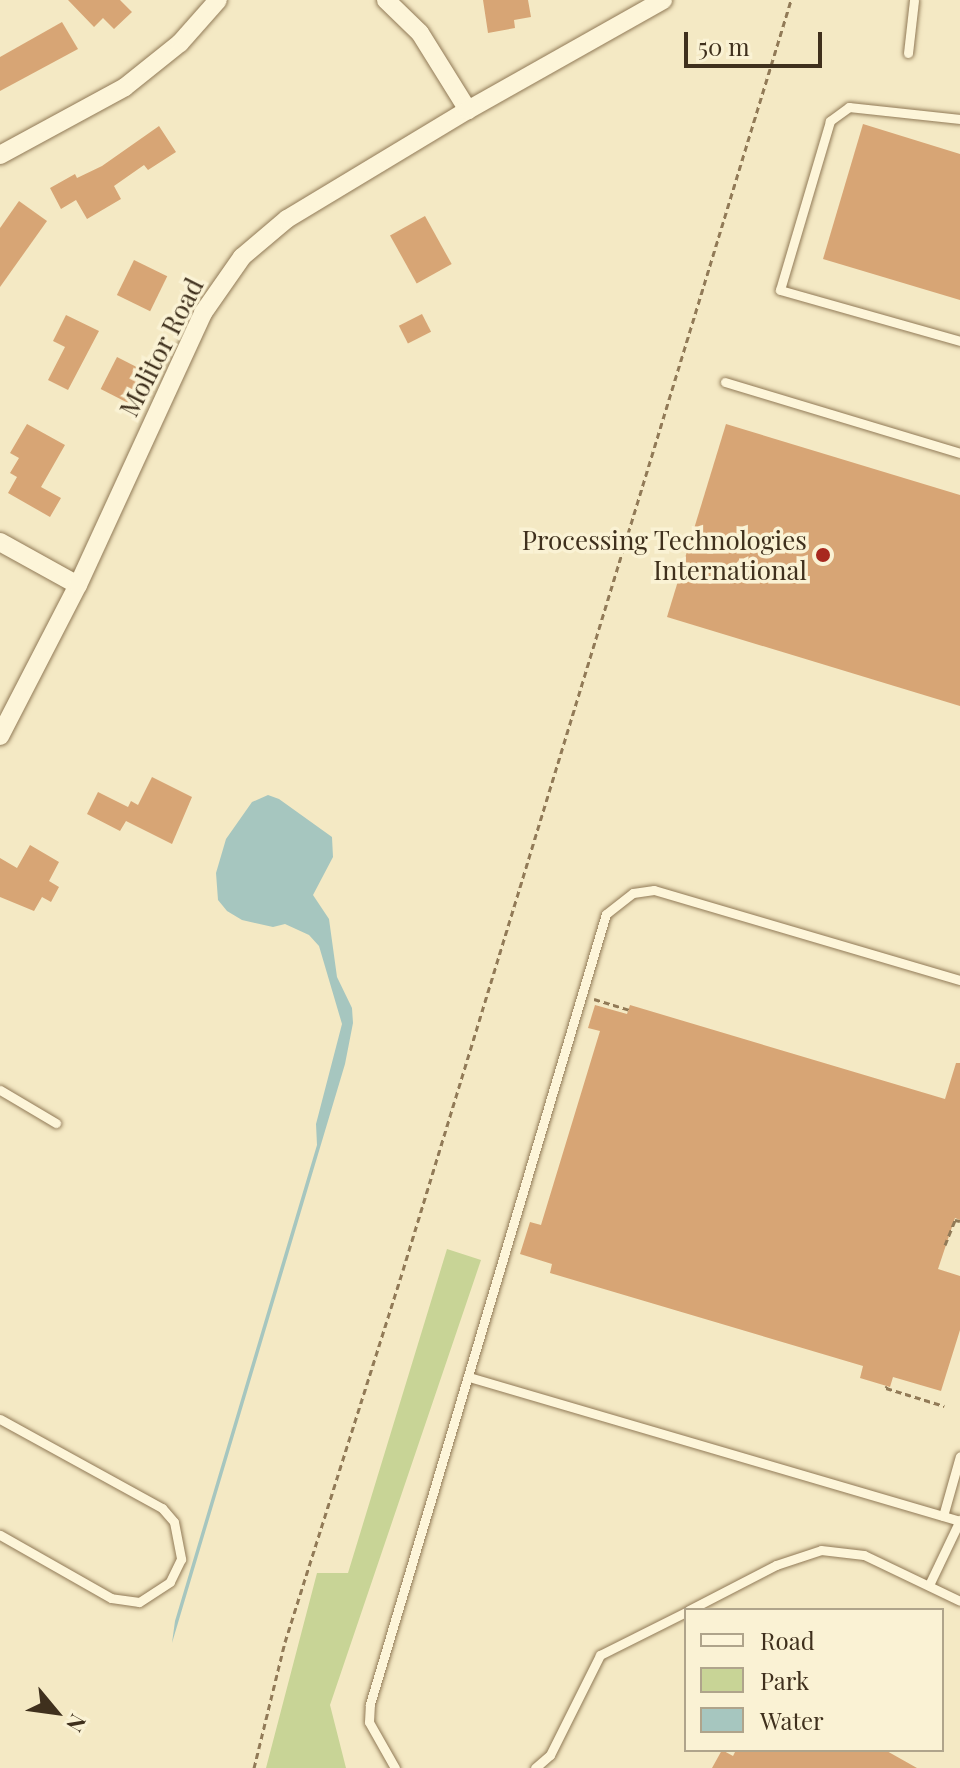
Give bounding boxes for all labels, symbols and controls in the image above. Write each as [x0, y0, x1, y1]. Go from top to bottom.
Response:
scale bar [688, 16, 826, 66]
text: 50 m [698, 30, 750, 62]
street label: Molitor Road [113, 272, 209, 422]
place label: Processing Technologies International [521, 524, 807, 586]
marker: Processing Technologies International [814, 546, 832, 564]
legend [684, 1608, 944, 1752]
text: Road [760, 1624, 815, 1656]
text: Park [760, 1664, 809, 1696]
north arrow [16, 1672, 96, 1752]
text: Water [760, 1704, 824, 1736]
text: N [60, 1709, 94, 1738]

